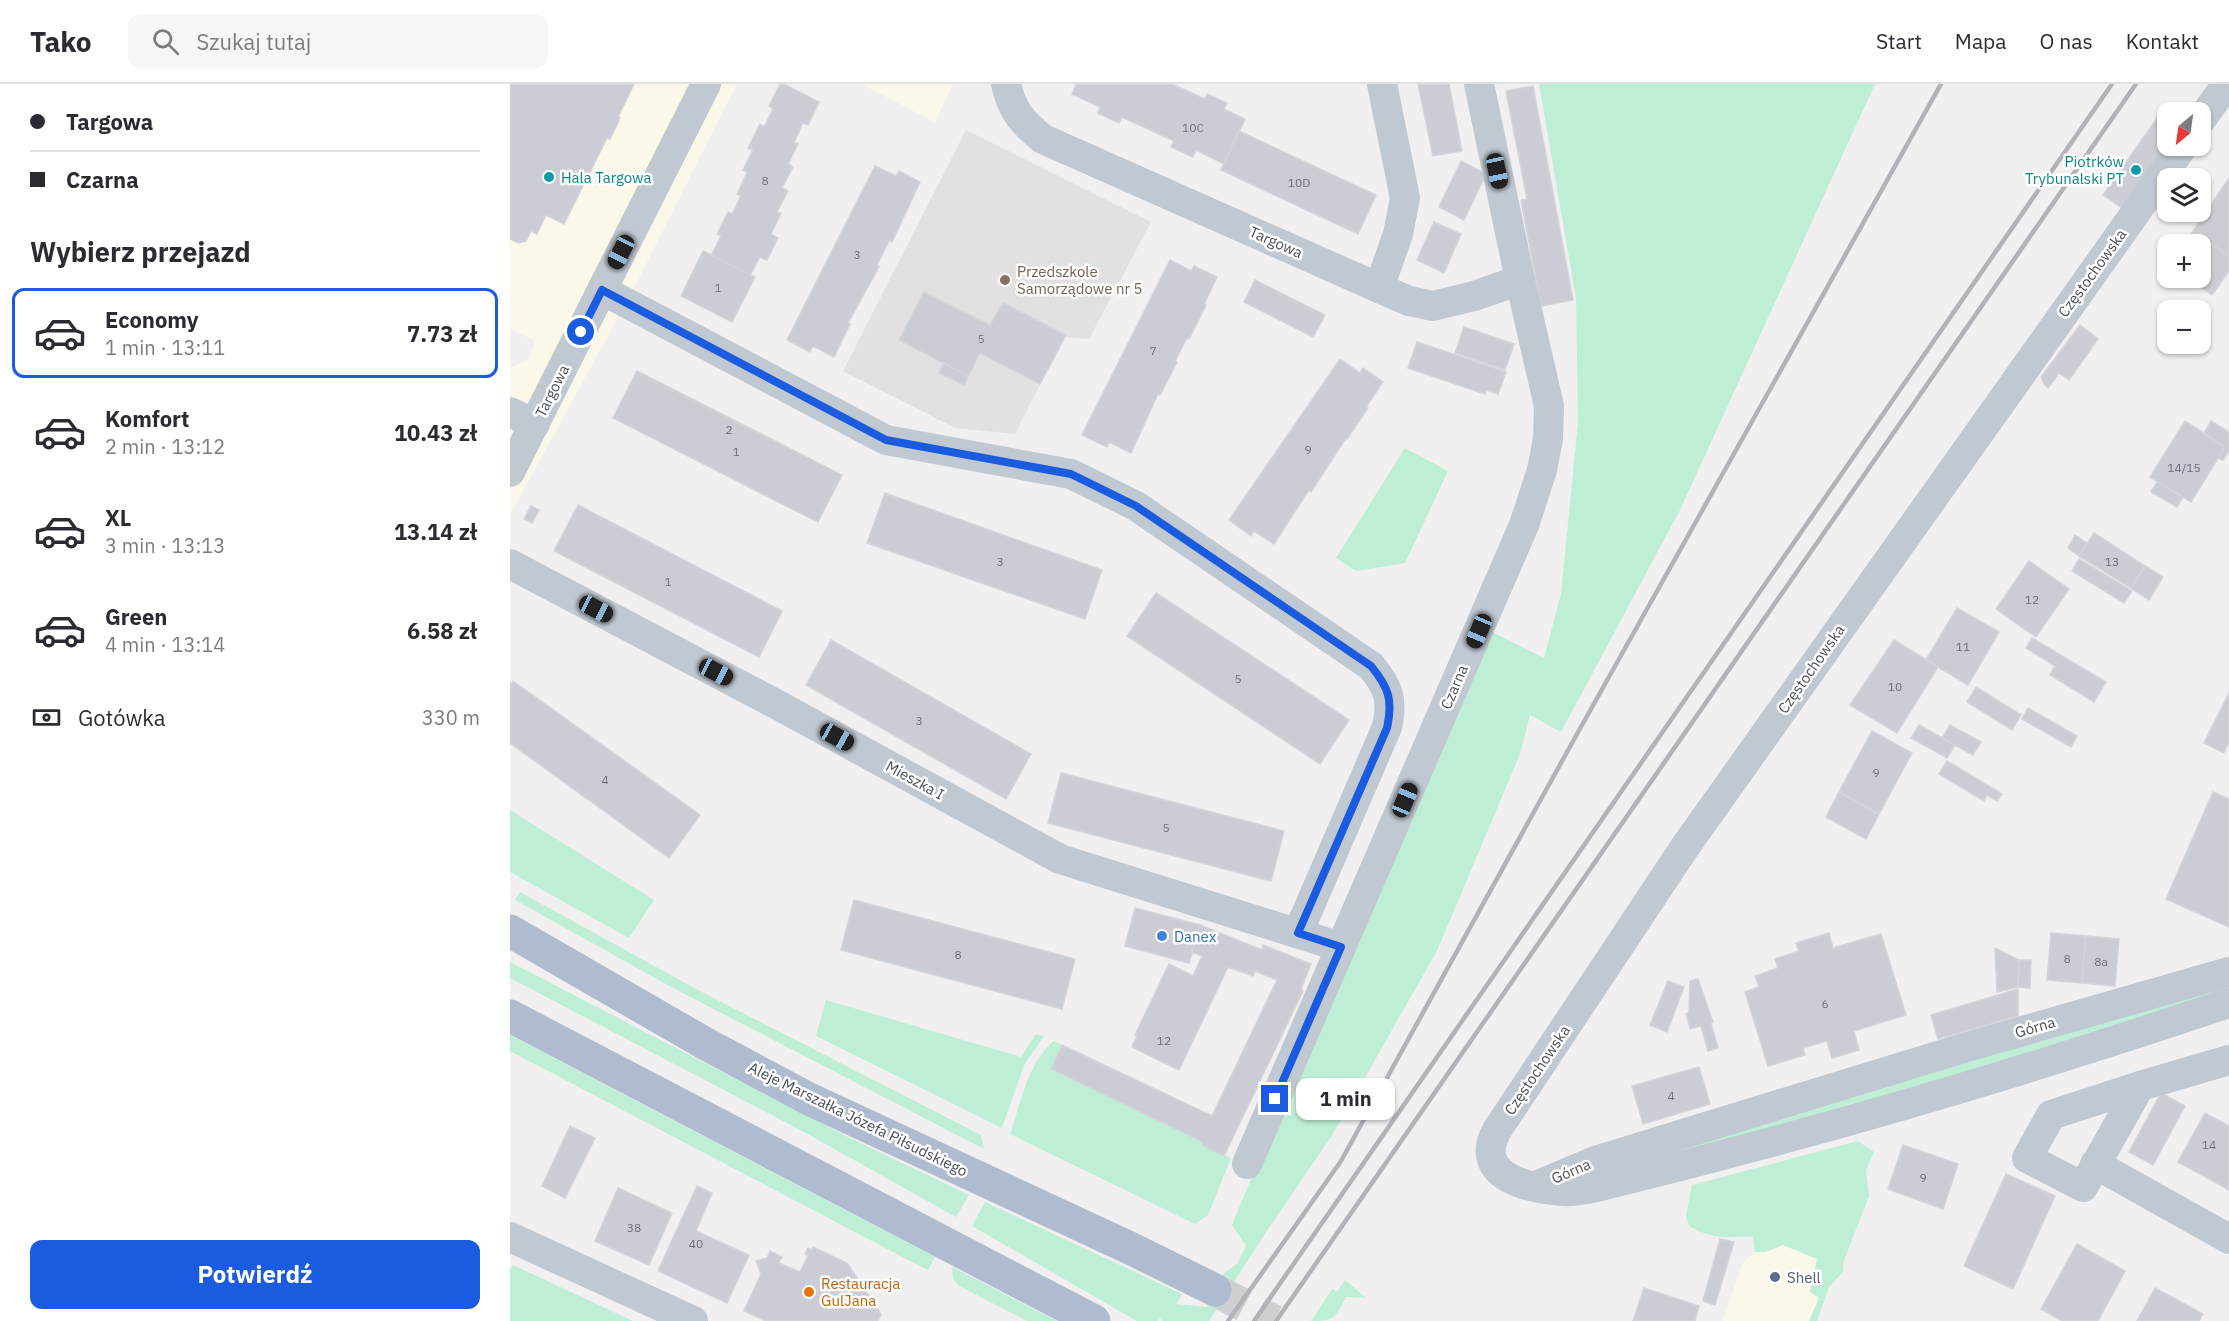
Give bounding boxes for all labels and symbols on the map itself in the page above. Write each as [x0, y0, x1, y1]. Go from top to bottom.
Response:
north arrow [2157, 102, 2211, 156]
house number: 10C [1182, 120, 1204, 135]
car [1484, 152, 1510, 190]
place label: Piotrków Trybunalski PT [2025, 152, 2124, 188]
marker: Piotrków Trybunalski PT [2129, 163, 2143, 177]
place label: Hala Targowa [561, 168, 652, 187]
marker: Hala Targowa [542, 170, 556, 184]
house number: 8 [761, 173, 769, 188]
house number: 10D [1288, 175, 1310, 190]
street label: Targowa [1246, 222, 1306, 262]
street label: Częstochowska [2054, 225, 2130, 321]
car [605, 232, 637, 272]
house number: 3 [853, 247, 861, 262]
place label: Przedszkole Samorządowe nr 5 [1017, 262, 1143, 298]
marker: Przedszkole Samorządowe nr 5 [998, 273, 1012, 287]
house number: 1 [714, 280, 722, 295]
route start [567, 318, 594, 345]
house number: 5 [977, 331, 985, 346]
house number: 7 [1149, 343, 1157, 358]
street label: Targowa [531, 362, 573, 420]
house number: 2 [725, 422, 733, 437]
house number: 9 [1304, 442, 1312, 457]
house number: 1 [732, 444, 740, 459]
house number: 14/15 [2167, 460, 2201, 475]
house number: 3 [996, 554, 1004, 569]
house number: 13 [2105, 554, 2119, 569]
house number: 1 [664, 574, 672, 589]
house number: 12 [2025, 592, 2039, 607]
car [576, 593, 616, 625]
car [1464, 611, 1494, 651]
street label: Częstochowska [1773, 621, 1849, 717]
house number: 11 [1956, 639, 1970, 654]
car [696, 656, 736, 688]
street label: Czarna [1436, 662, 1472, 712]
house number: 5 [1234, 671, 1242, 686]
house number: 10 [1888, 679, 1902, 694]
house number: 3 [915, 713, 923, 728]
car [817, 720, 857, 754]
street label: Mieszka I [883, 756, 947, 804]
house number: 9 [1872, 765, 1880, 780]
house number: 4 [601, 772, 609, 787]
car [1390, 780, 1420, 820]
house number: 5 [1162, 820, 1170, 835]
place label: Danex [1174, 927, 1217, 946]
marker: Danex [1155, 929, 1169, 943]
house number: 8 [954, 947, 962, 962]
house number: 8 [2063, 951, 2071, 966]
house number: 8a [2094, 954, 2108, 969]
house number: 6 [1821, 996, 1829, 1011]
street label: Górna [2013, 1012, 2057, 1042]
street label: Częstochowska [1500, 1021, 1574, 1119]
house number: 12 [1157, 1033, 1171, 1048]
street label: Aleje Marszałka Józefa Piłsudskiego [745, 1058, 971, 1180]
callout: 1 min [1296, 1078, 1395, 1120]
route end [1261, 1085, 1288, 1112]
house number: 4 [1667, 1088, 1675, 1103]
house number: 14 [2202, 1137, 2216, 1152]
street label: Górna [1548, 1154, 1594, 1188]
house number: 9 [1919, 1170, 1927, 1185]
house number: 38 [627, 1220, 641, 1235]
house number: 40 [689, 1236, 703, 1251]
place label: Shell [1787, 1268, 1821, 1287]
marker: Shell [1768, 1270, 1782, 1284]
place label: Restauracja GulJana [821, 1274, 900, 1310]
marker: Restauracja GulJana [802, 1285, 816, 1299]

